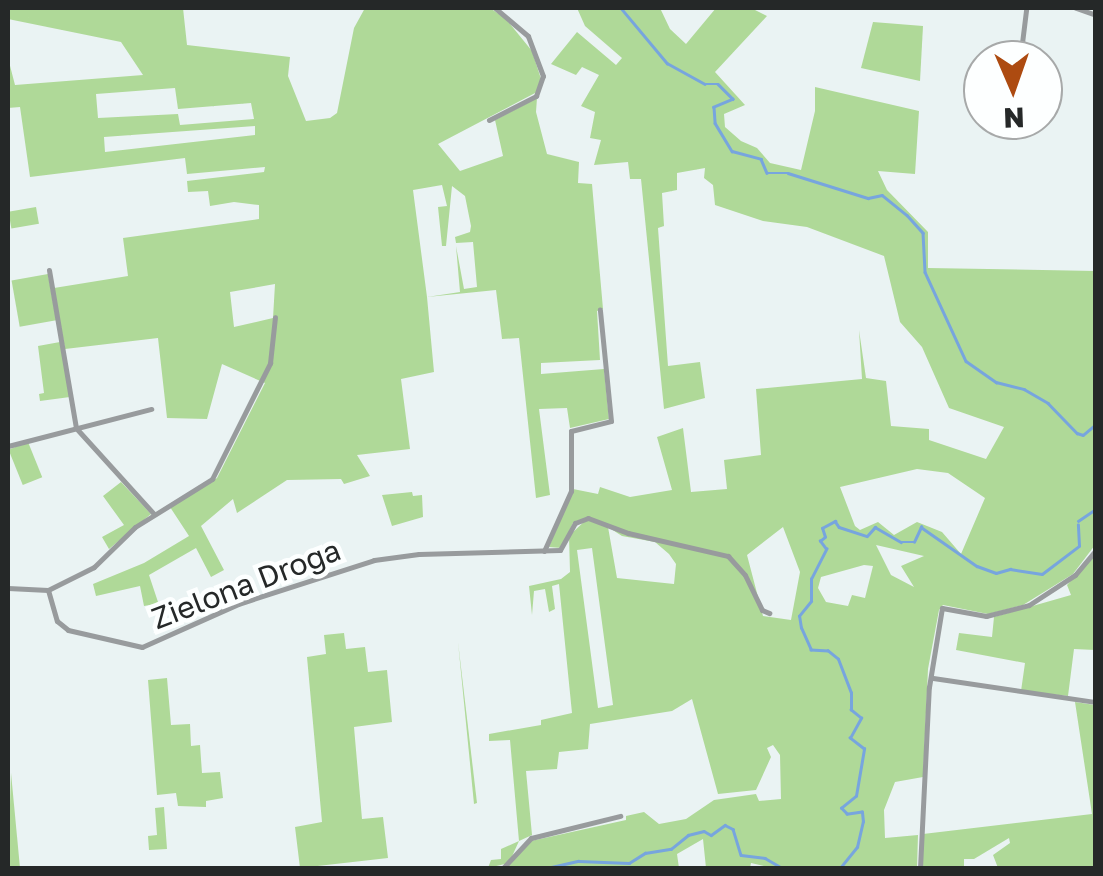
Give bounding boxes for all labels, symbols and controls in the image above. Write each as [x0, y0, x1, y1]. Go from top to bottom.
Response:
north arrow [963, 40, 1063, 140]
text: N [1003, 102, 1025, 135]
street label: Zielona Droga [146, 531, 346, 637]

